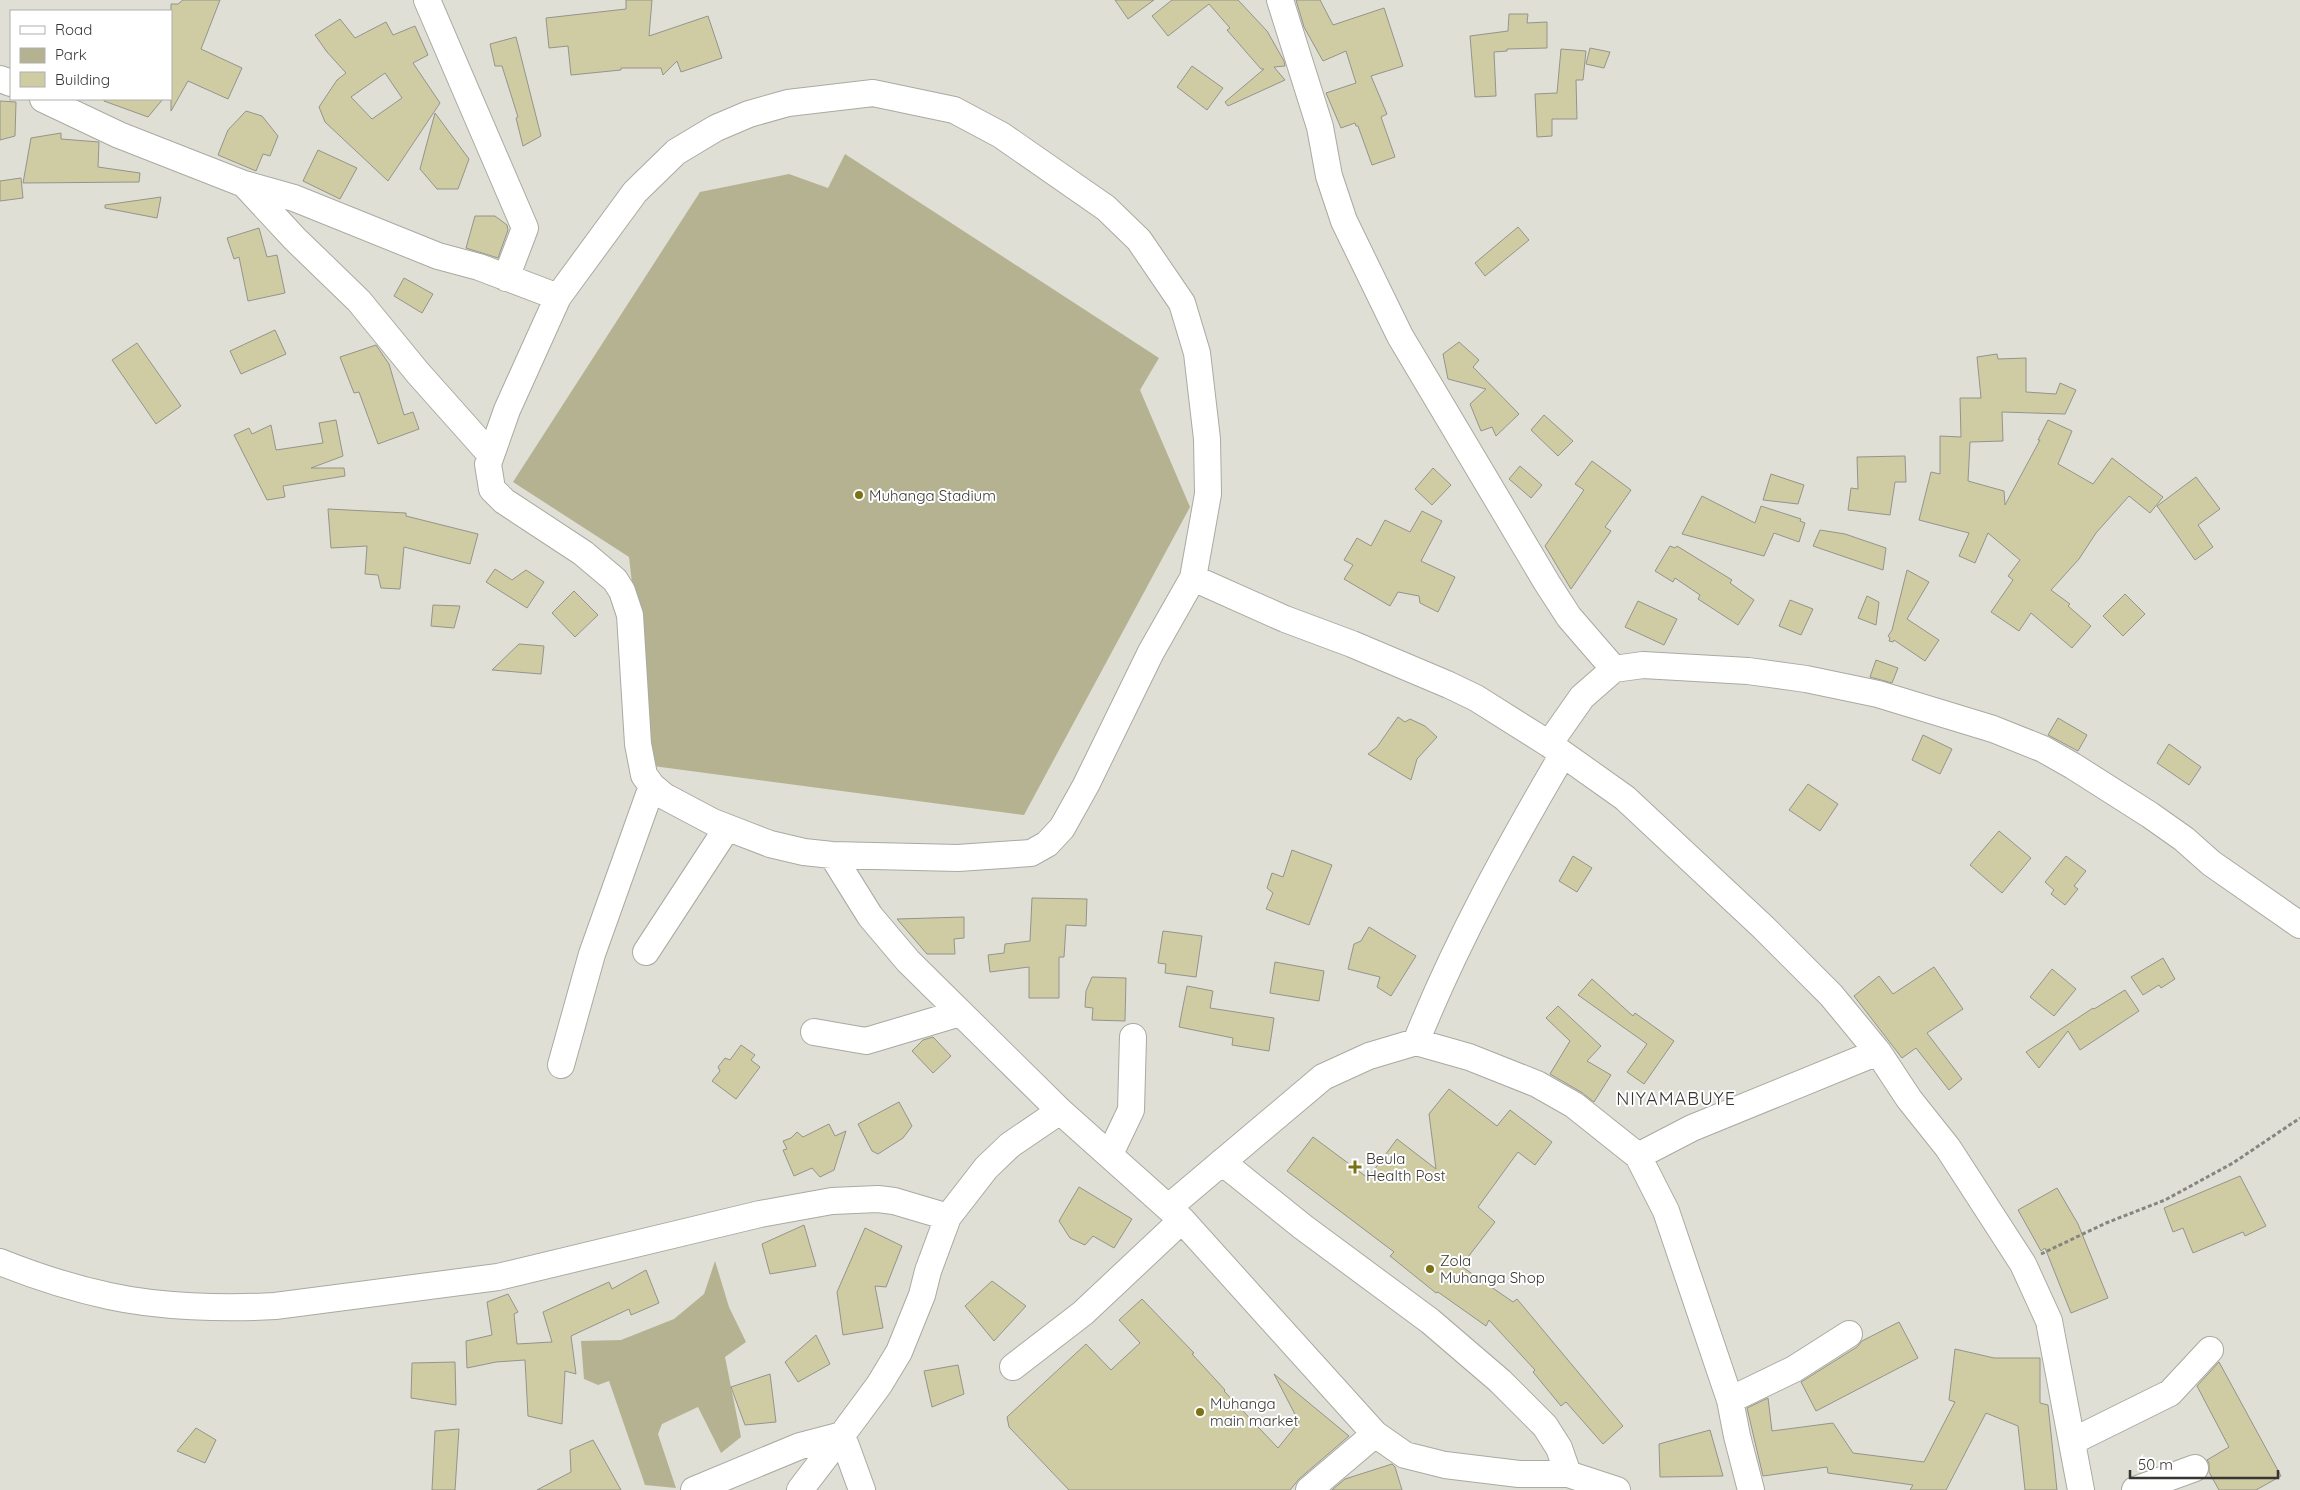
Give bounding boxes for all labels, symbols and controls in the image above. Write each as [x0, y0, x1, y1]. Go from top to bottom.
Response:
legend [10, 10, 172, 100]
text: Road [55, 20, 92, 39]
text: Park [55, 45, 87, 64]
text: Building [55, 70, 110, 89]
place label: Muhanga Stadium [869, 486, 996, 505]
marker: Muhanga Stadium [853, 489, 865, 501]
district label: NIYAMABUYE [1616, 1087, 1736, 1110]
place label: Beula Health Post [1366, 1149, 1446, 1185]
marker: Beula Health Post [1348, 1160, 1362, 1174]
place label: Zola Muhanga Shop [1440, 1251, 1545, 1287]
marker: Zola Muhanga Shop [1424, 1263, 1436, 1275]
place label: Muhanga main market [1210, 1394, 1299, 1430]
marker: Muhanga main market [1194, 1406, 1206, 1418]
scale bar [2130, 1448, 2278, 1480]
text: 50 m [2138, 1455, 2173, 1474]

